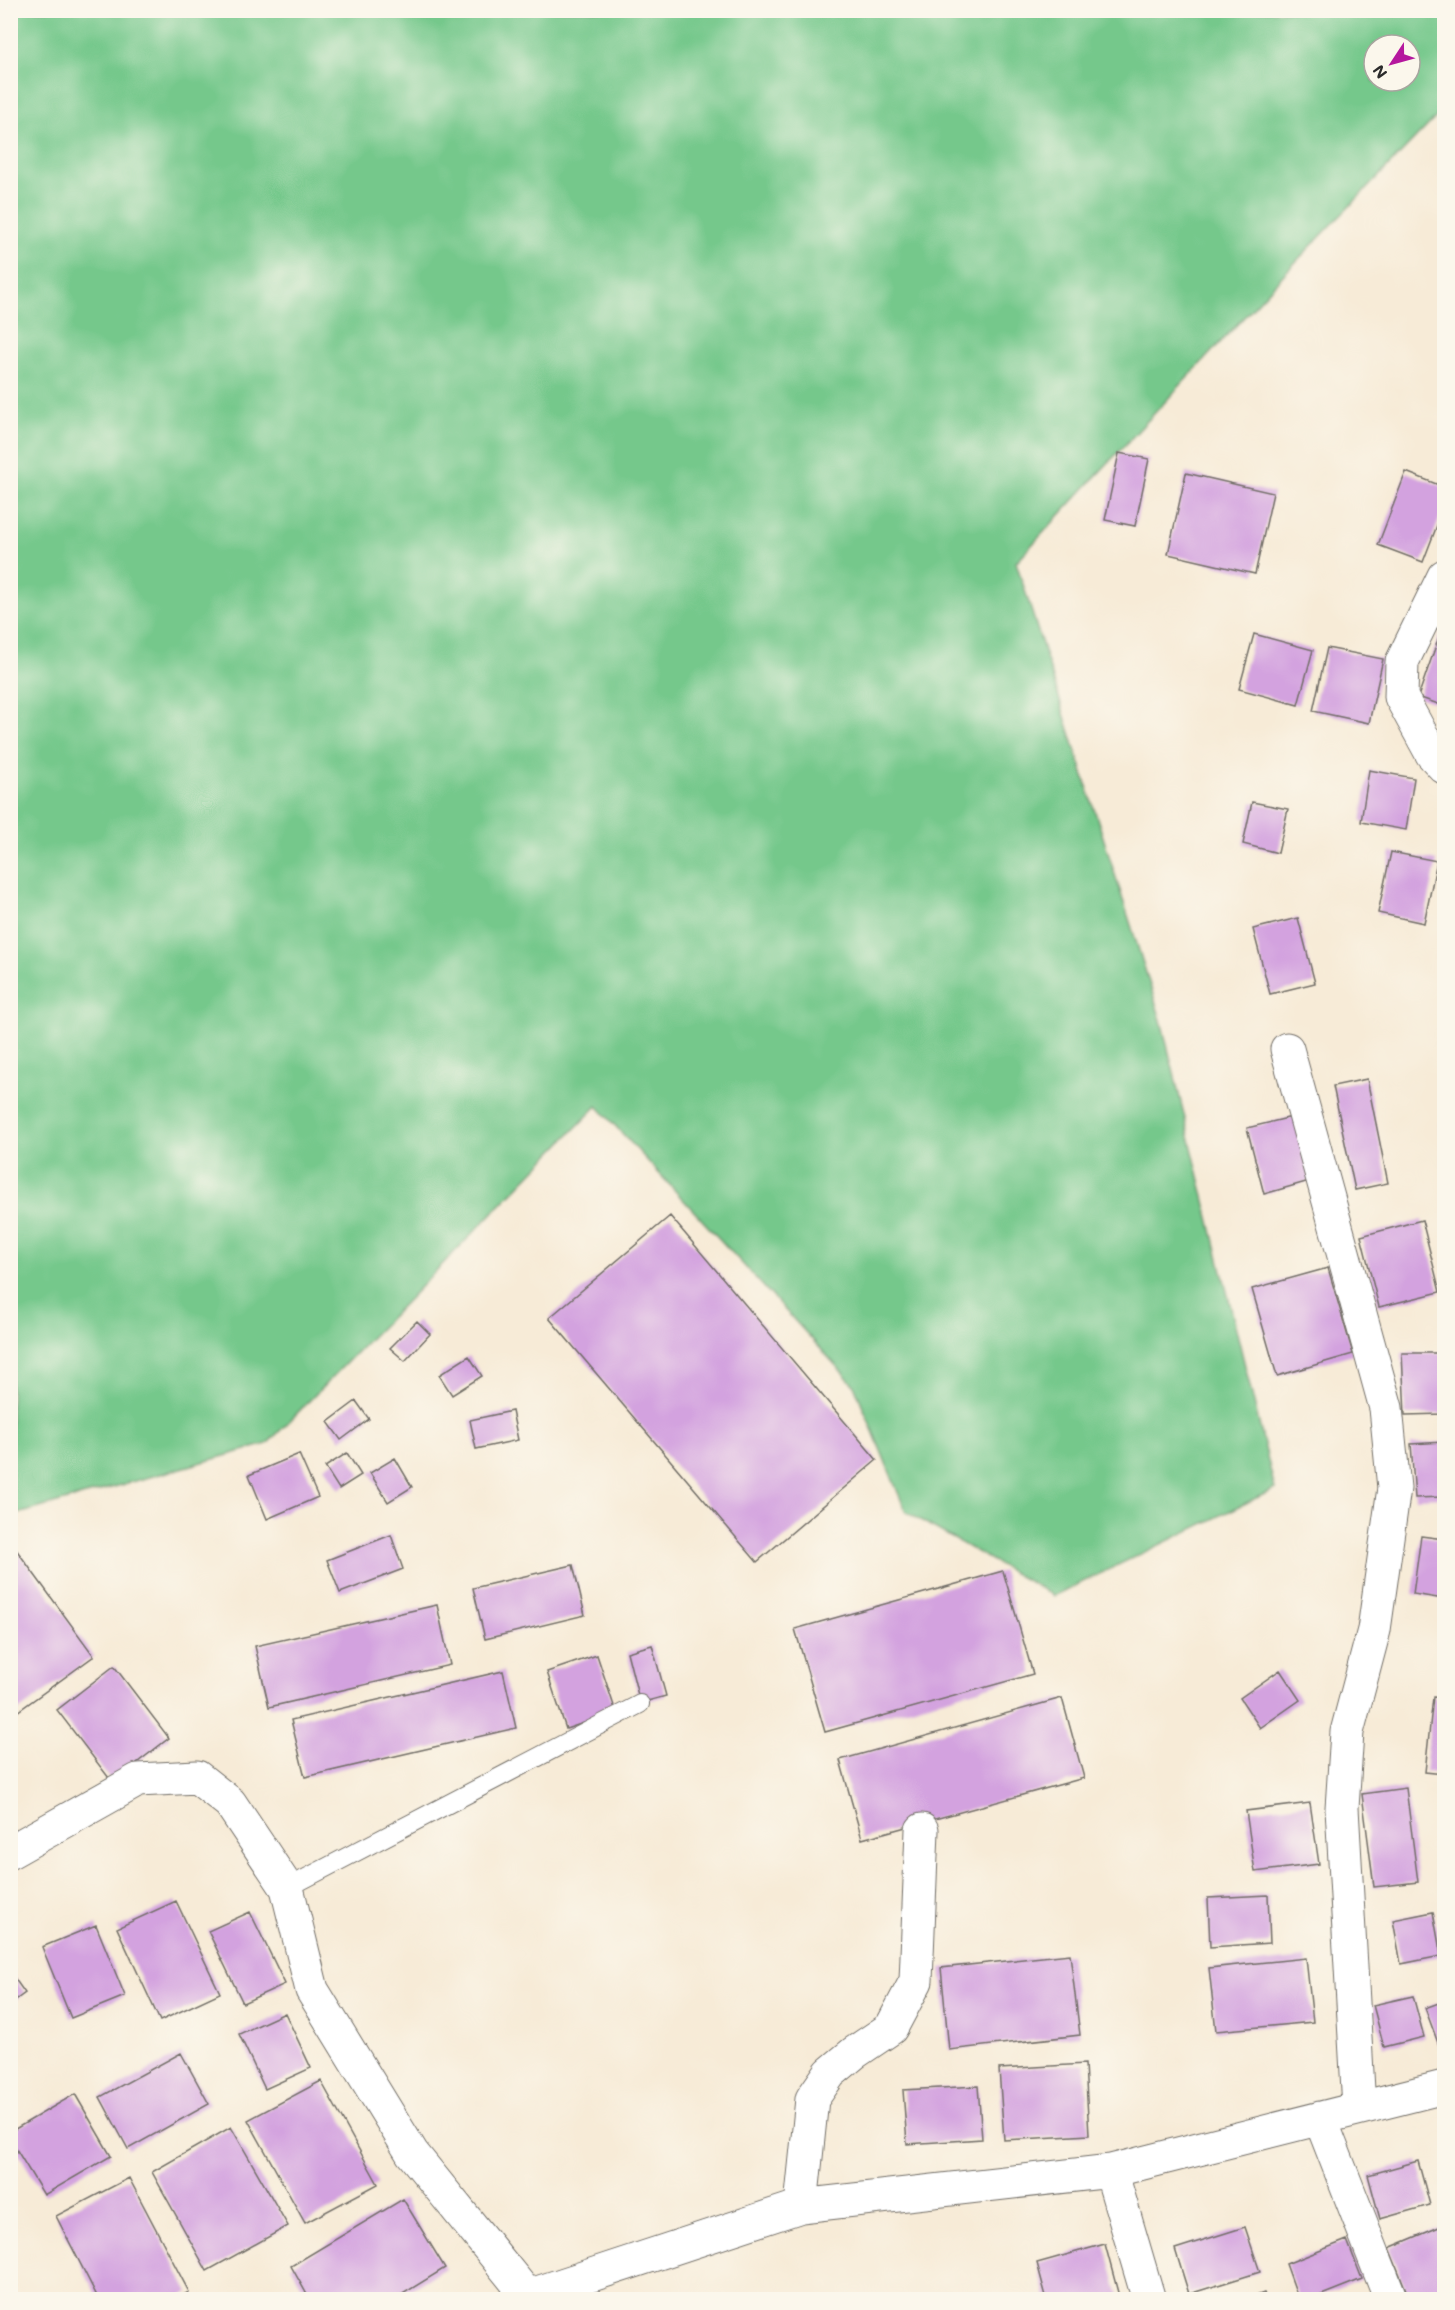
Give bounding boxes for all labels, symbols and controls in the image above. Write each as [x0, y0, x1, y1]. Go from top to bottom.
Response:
north arrow [1362, 33, 1422, 93]
text: N [1367, 61, 1392, 83]

